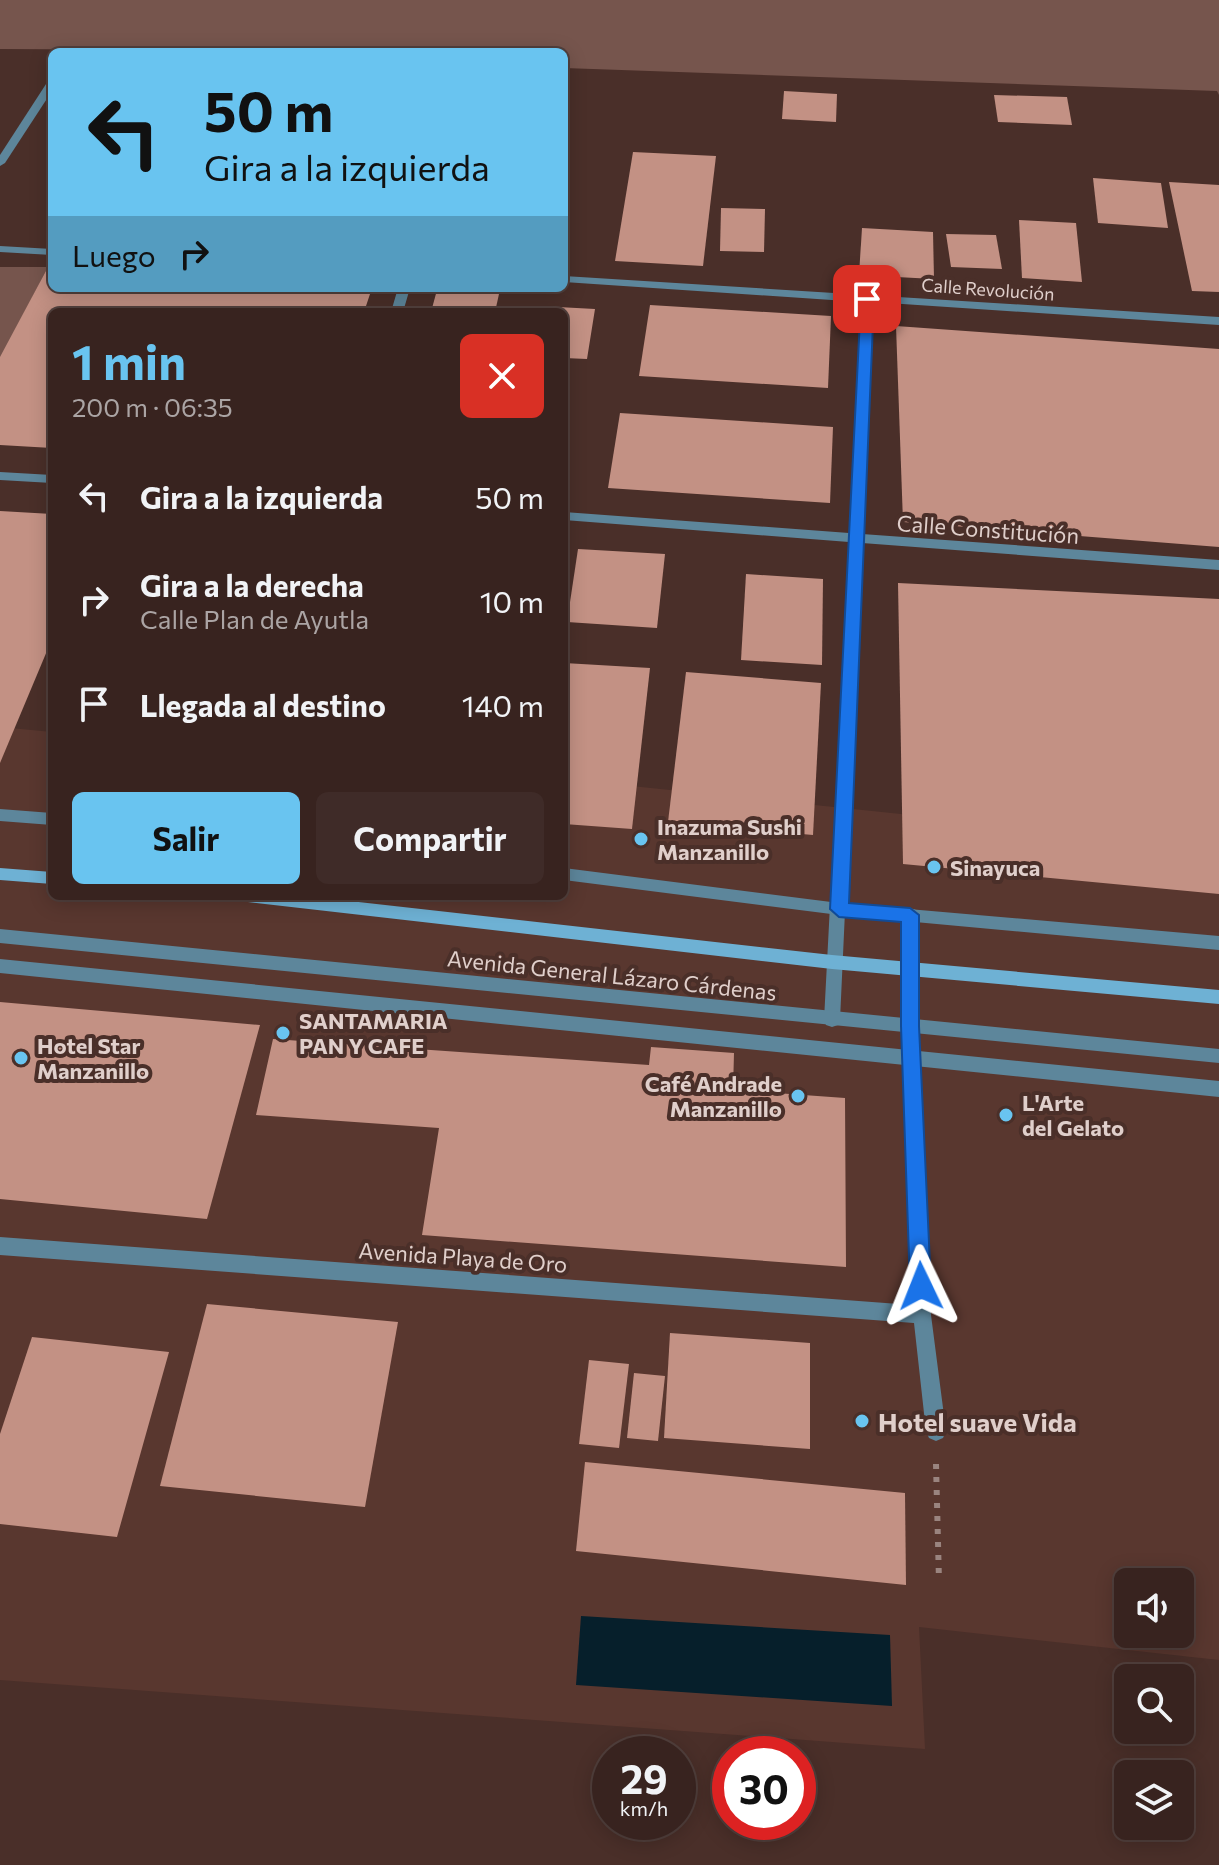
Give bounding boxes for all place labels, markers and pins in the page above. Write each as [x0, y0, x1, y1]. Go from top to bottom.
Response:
pin [833, 265, 901, 333]
place label: Inazuma Sushi Manzanillo [657, 813, 802, 865]
marker: Inazuma Sushi Manzanillo [632, 830, 650, 848]
place label: Sinayuca [950, 854, 1040, 881]
marker: Sinayuca [925, 858, 943, 876]
place label: SANTAMARIA PAN Y CAFE [299, 1007, 448, 1059]
marker: SANTAMARIA PAN Y CAFE [274, 1024, 292, 1042]
place label: Hotel Star Manzanillo [37, 1032, 149, 1084]
marker: Hotel Star Manzanillo [12, 1049, 30, 1067]
place label: Café Andrade Manzanillo [645, 1070, 782, 1122]
marker: Café Andrade Manzanillo [789, 1087, 807, 1105]
place label: L'Arte del Gelato [1022, 1089, 1124, 1141]
marker: L'Arte del Gelato [997, 1106, 1015, 1124]
place label: Hotel suave Vida [878, 1406, 1077, 1437]
marker: Hotel suave Vida [853, 1412, 871, 1430]

